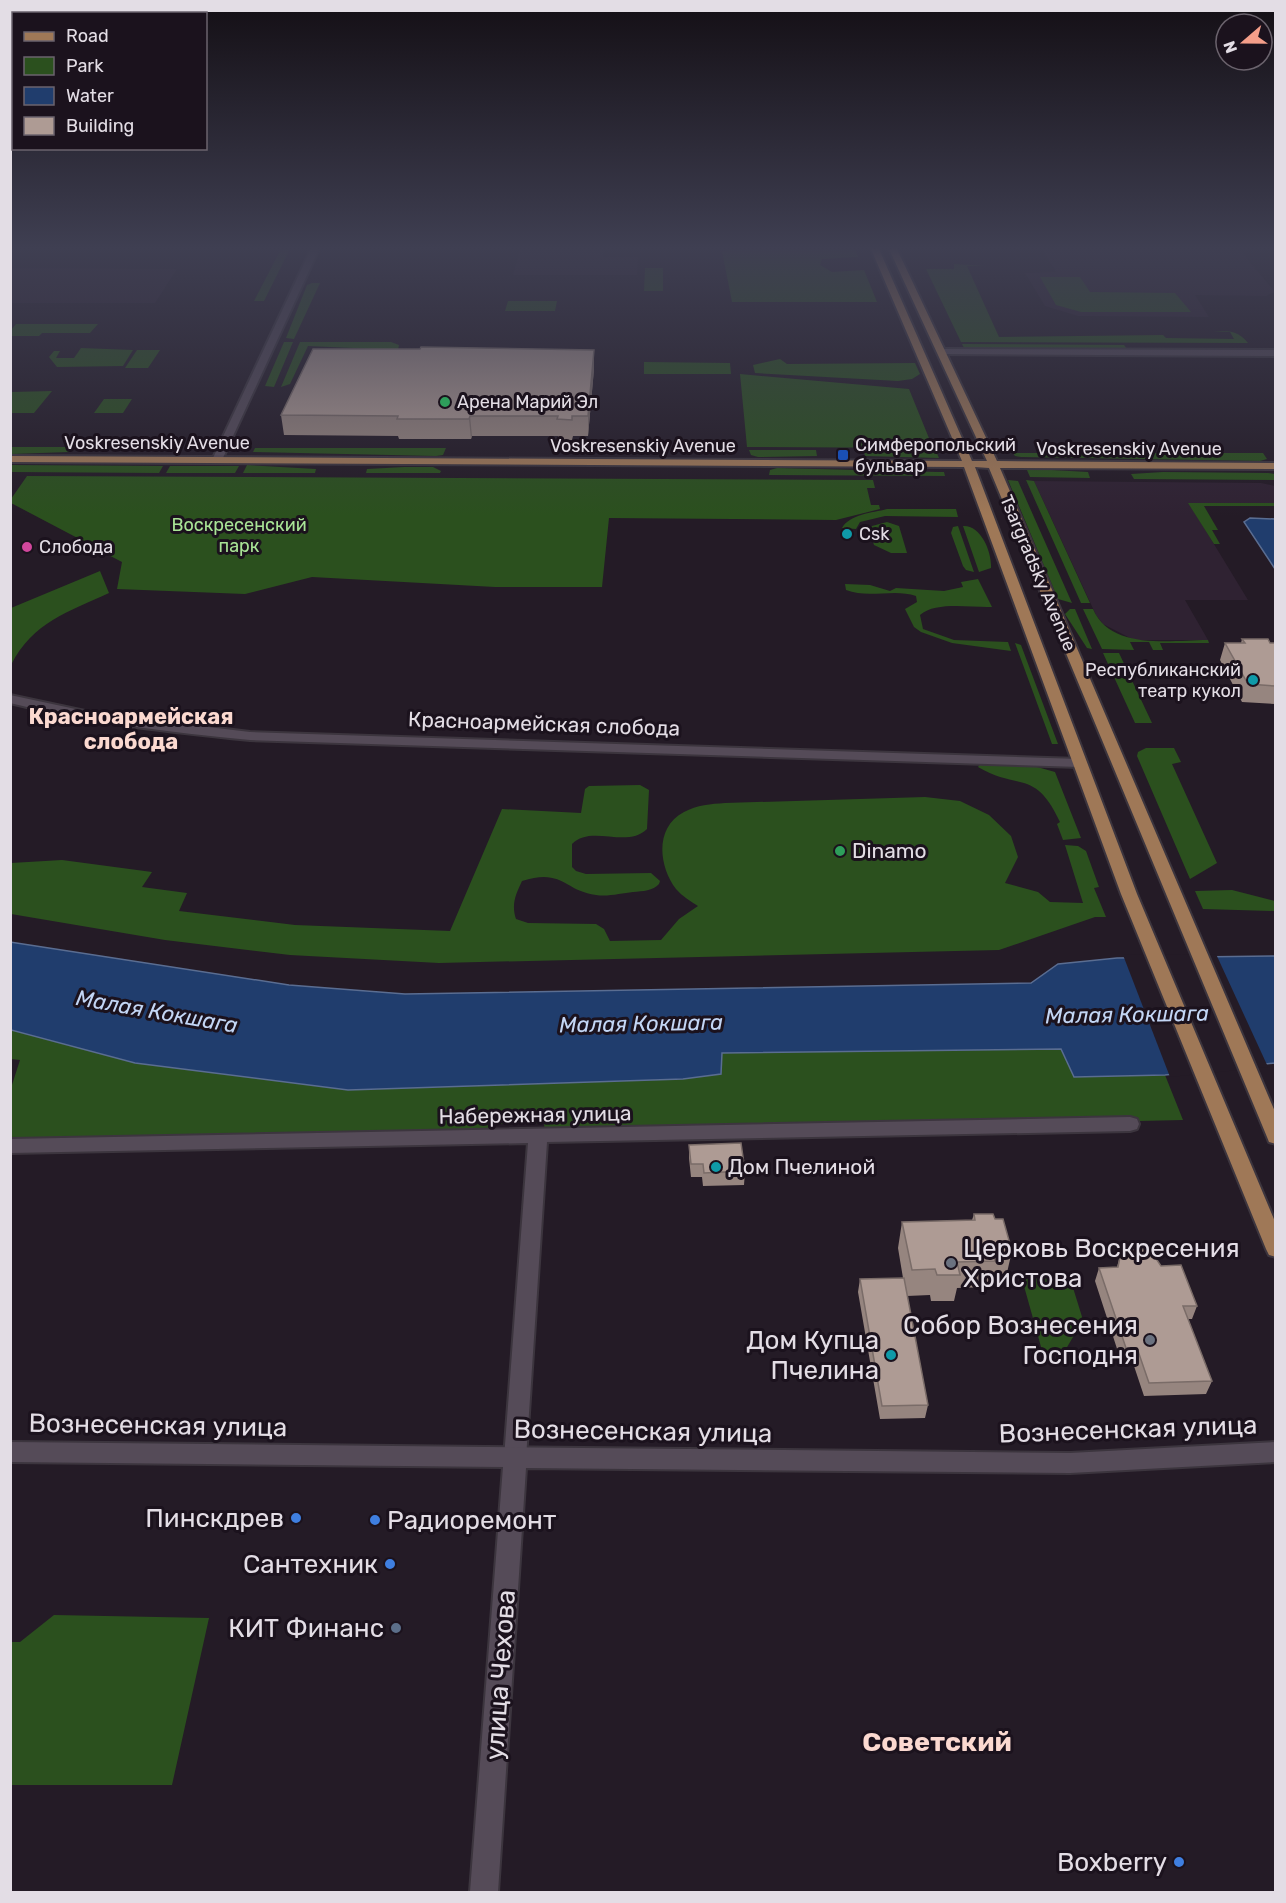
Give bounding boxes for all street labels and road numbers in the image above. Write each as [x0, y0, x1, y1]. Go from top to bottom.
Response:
street label: Voskresenskiy Avenue [64, 432, 250, 454]
street label: Voskresenskiy Avenue [550, 435, 736, 457]
street label: Voskresenskiy Avenue [1036, 438, 1222, 460]
street label: Tsargradsky Avenue [995, 492, 1081, 654]
street label: Красноармейская слобода [408, 706, 681, 741]
street label: Набережная улица [438, 1100, 632, 1129]
street label: Вознесенская улица [28, 1408, 288, 1443]
street label: Вознесенская улица [998, 1409, 1258, 1450]
street label: Вознесенская улица [513, 1414, 773, 1449]
street label: улица Чехова [479, 1589, 522, 1761]

